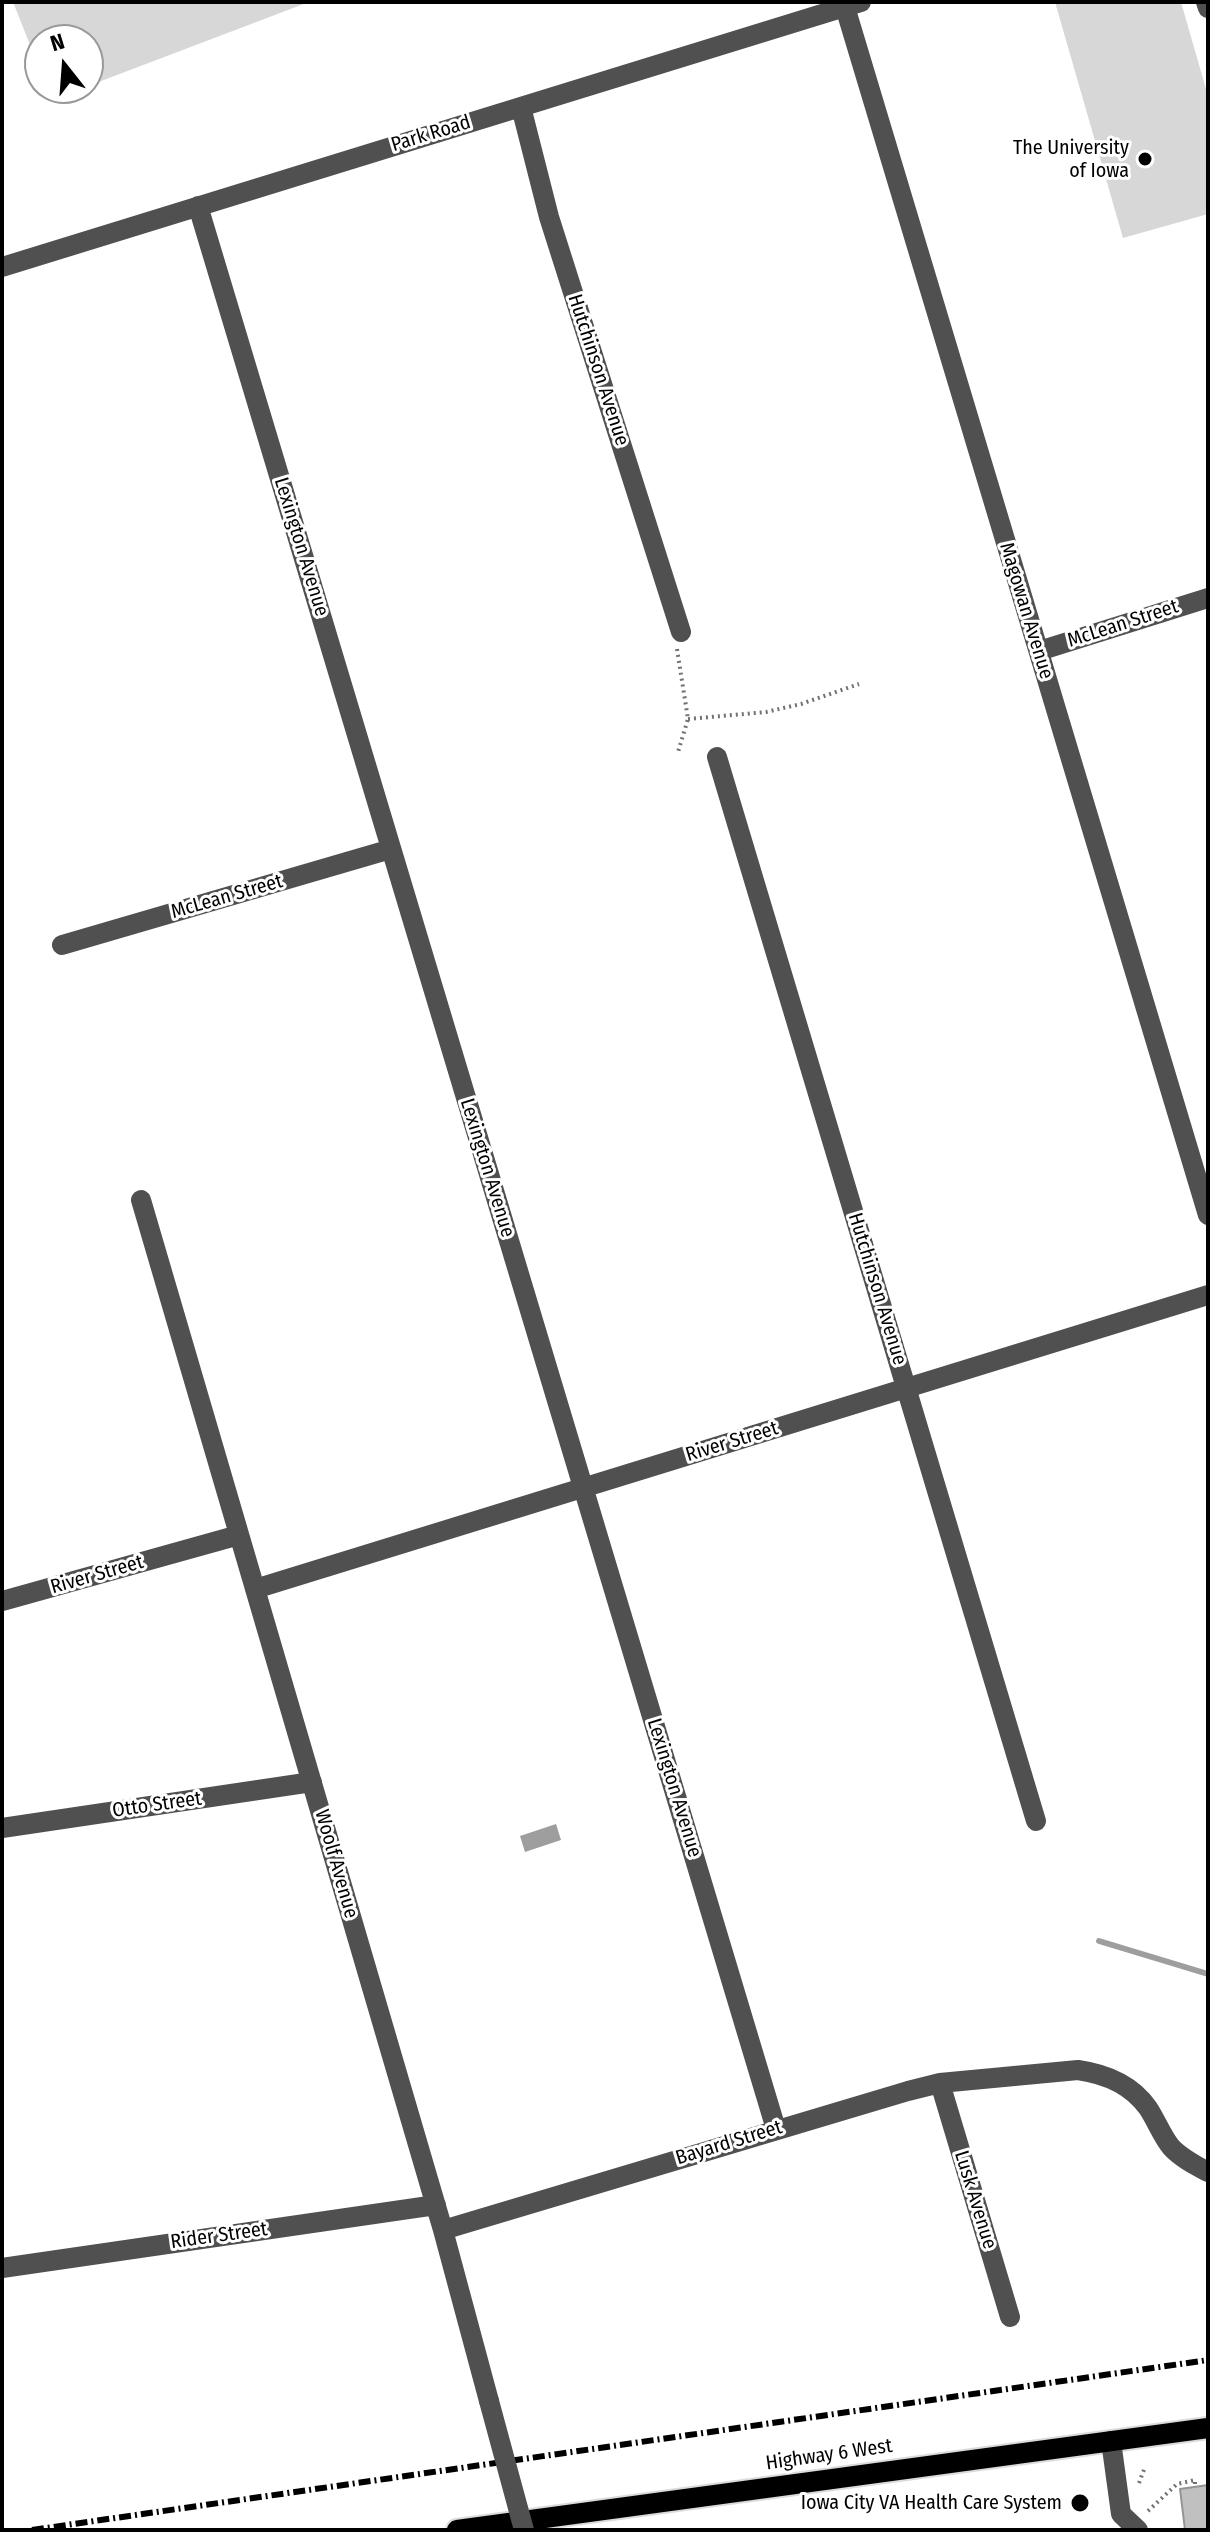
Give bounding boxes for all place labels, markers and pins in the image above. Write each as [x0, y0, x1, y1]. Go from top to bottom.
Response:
place label: The University of Iowa [1013, 136, 1129, 183]
marker: The University of Iowa [1136, 150, 1154, 168]
place label: Iowa City VA Health Care System [801, 2491, 1062, 2515]
marker: Iowa City VA Health Care System [1069, 2492, 1091, 2514]

